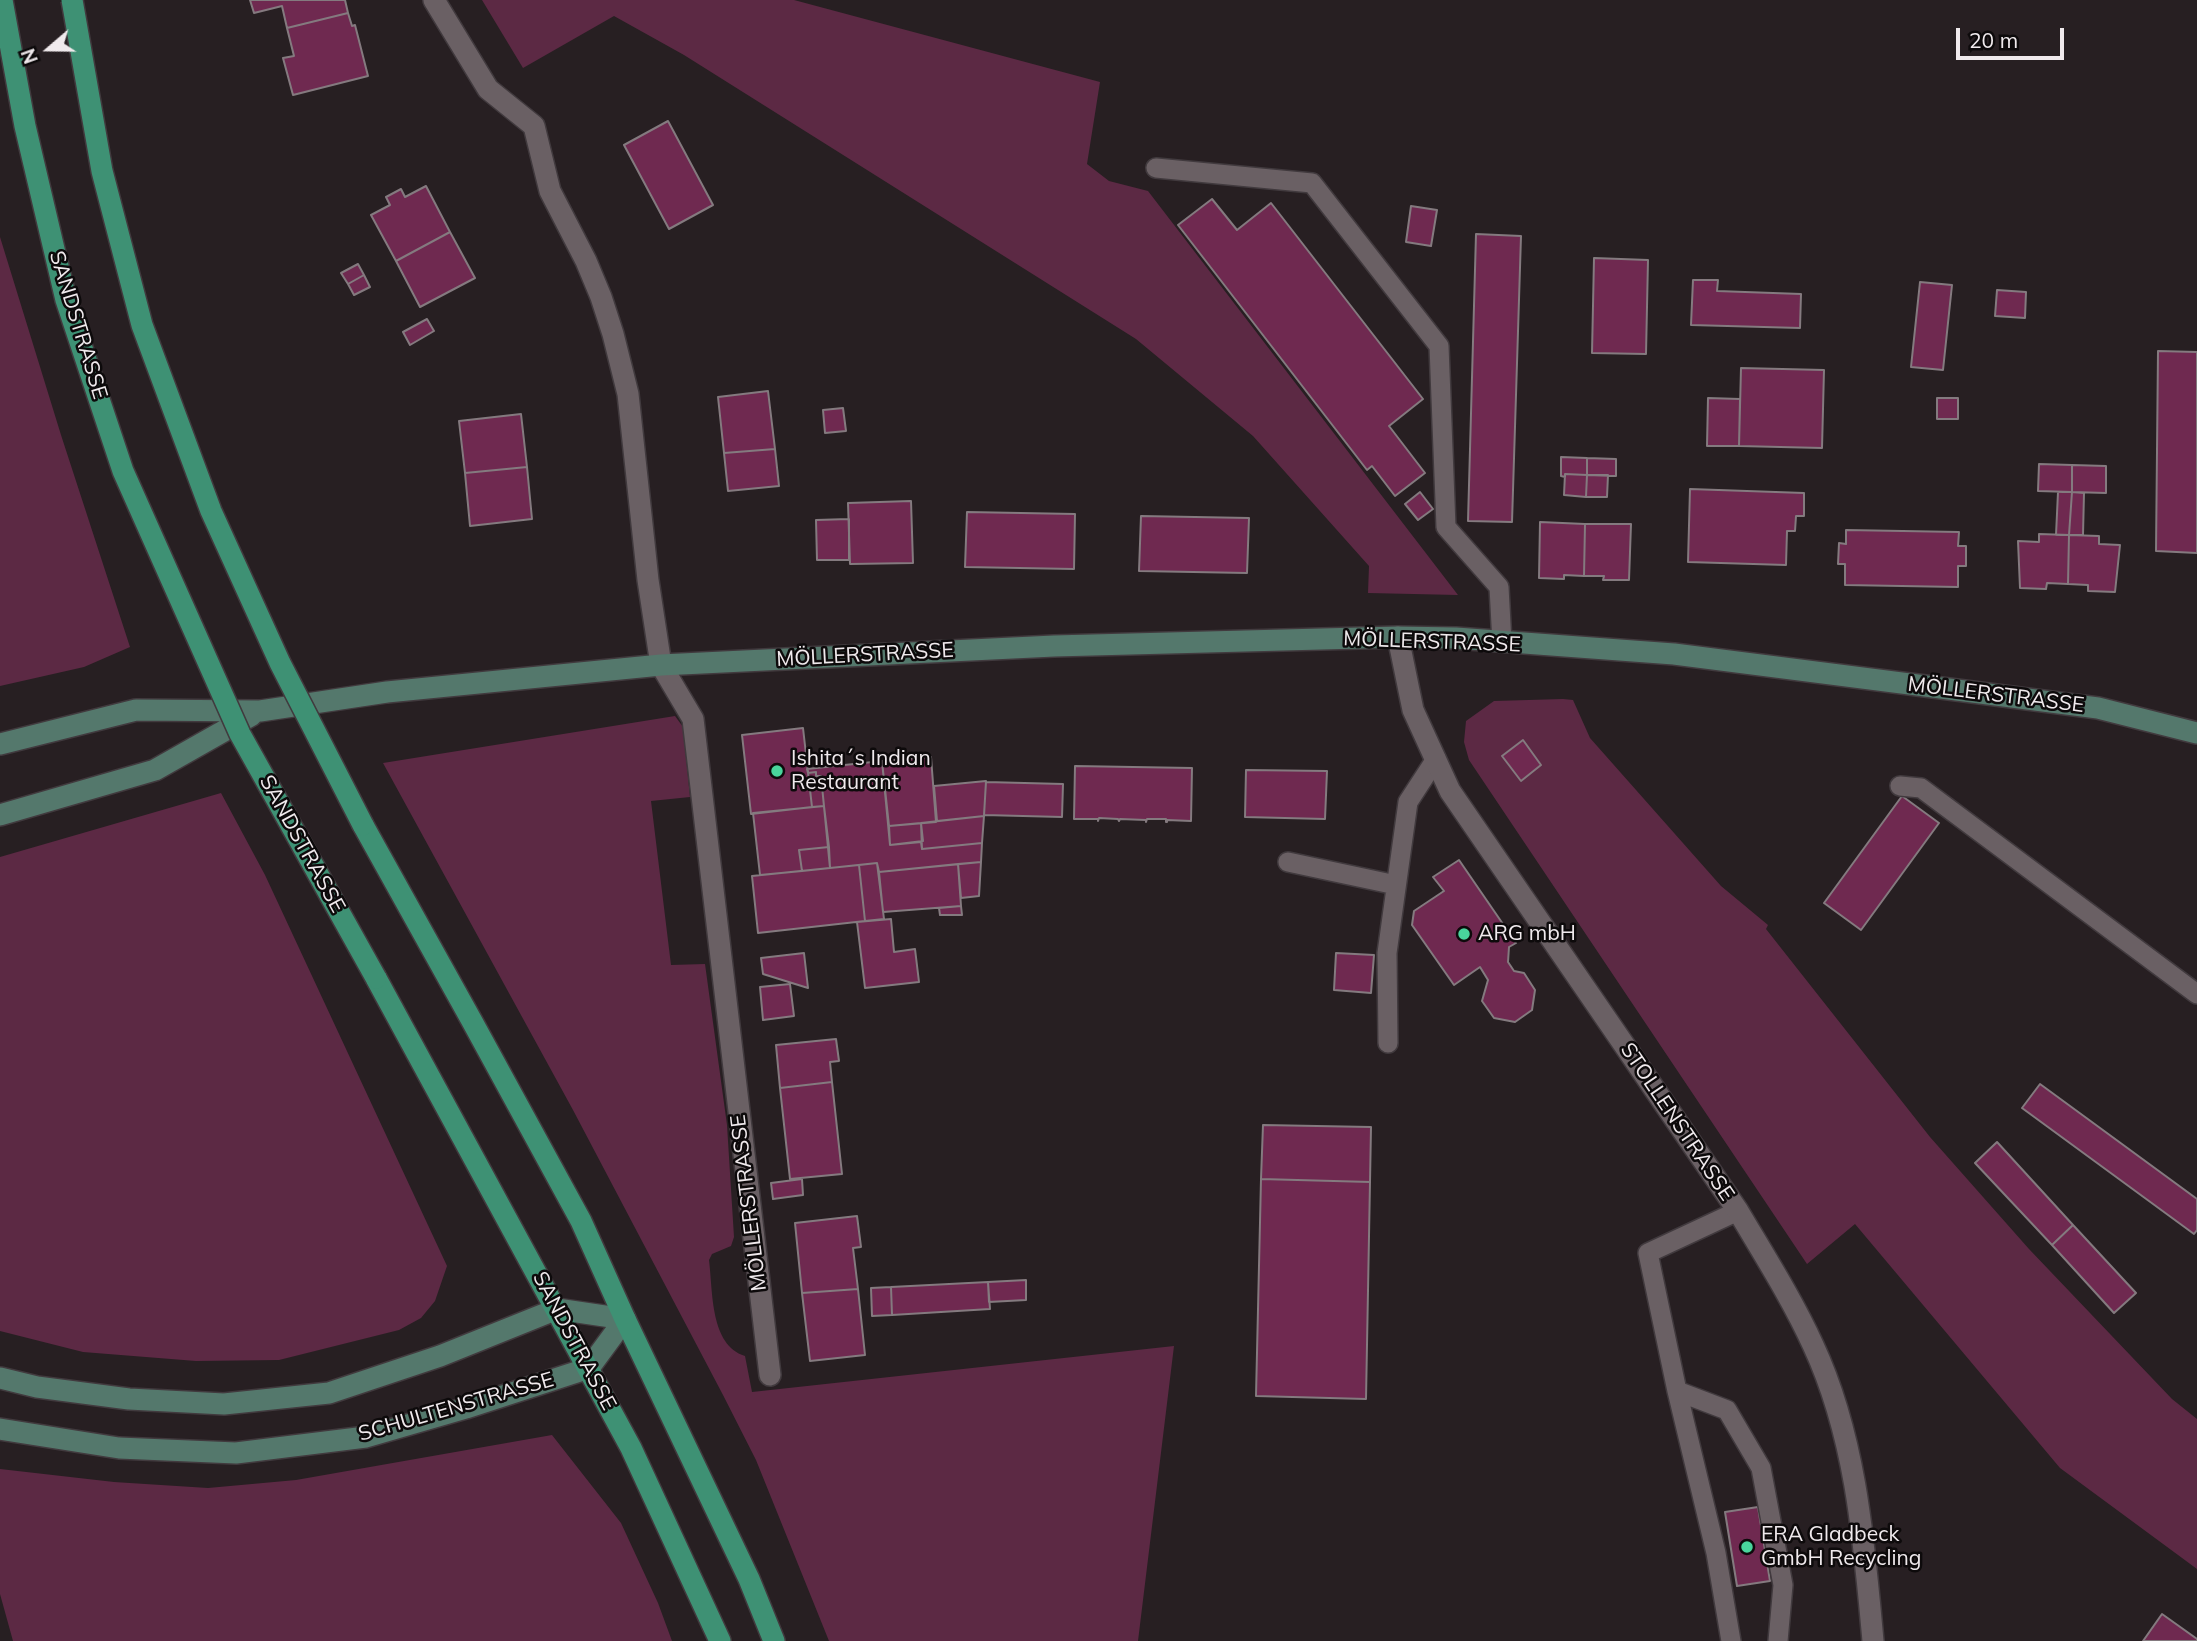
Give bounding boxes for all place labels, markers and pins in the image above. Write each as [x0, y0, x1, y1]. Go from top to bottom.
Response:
place label: Ishita´s Indian Restaurant [791, 746, 931, 796]
marker: Ishita´s Indian Restaurant [769, 763, 785, 779]
place label: ARG mbH [1478, 921, 1576, 947]
marker: ARG mbH [1456, 926, 1472, 942]
place label: ERA Gladbeck GmbH Recycling [1761, 1522, 1922, 1572]
marker: ERA Gladbeck GmbH Recycling [1739, 1539, 1755, 1555]

